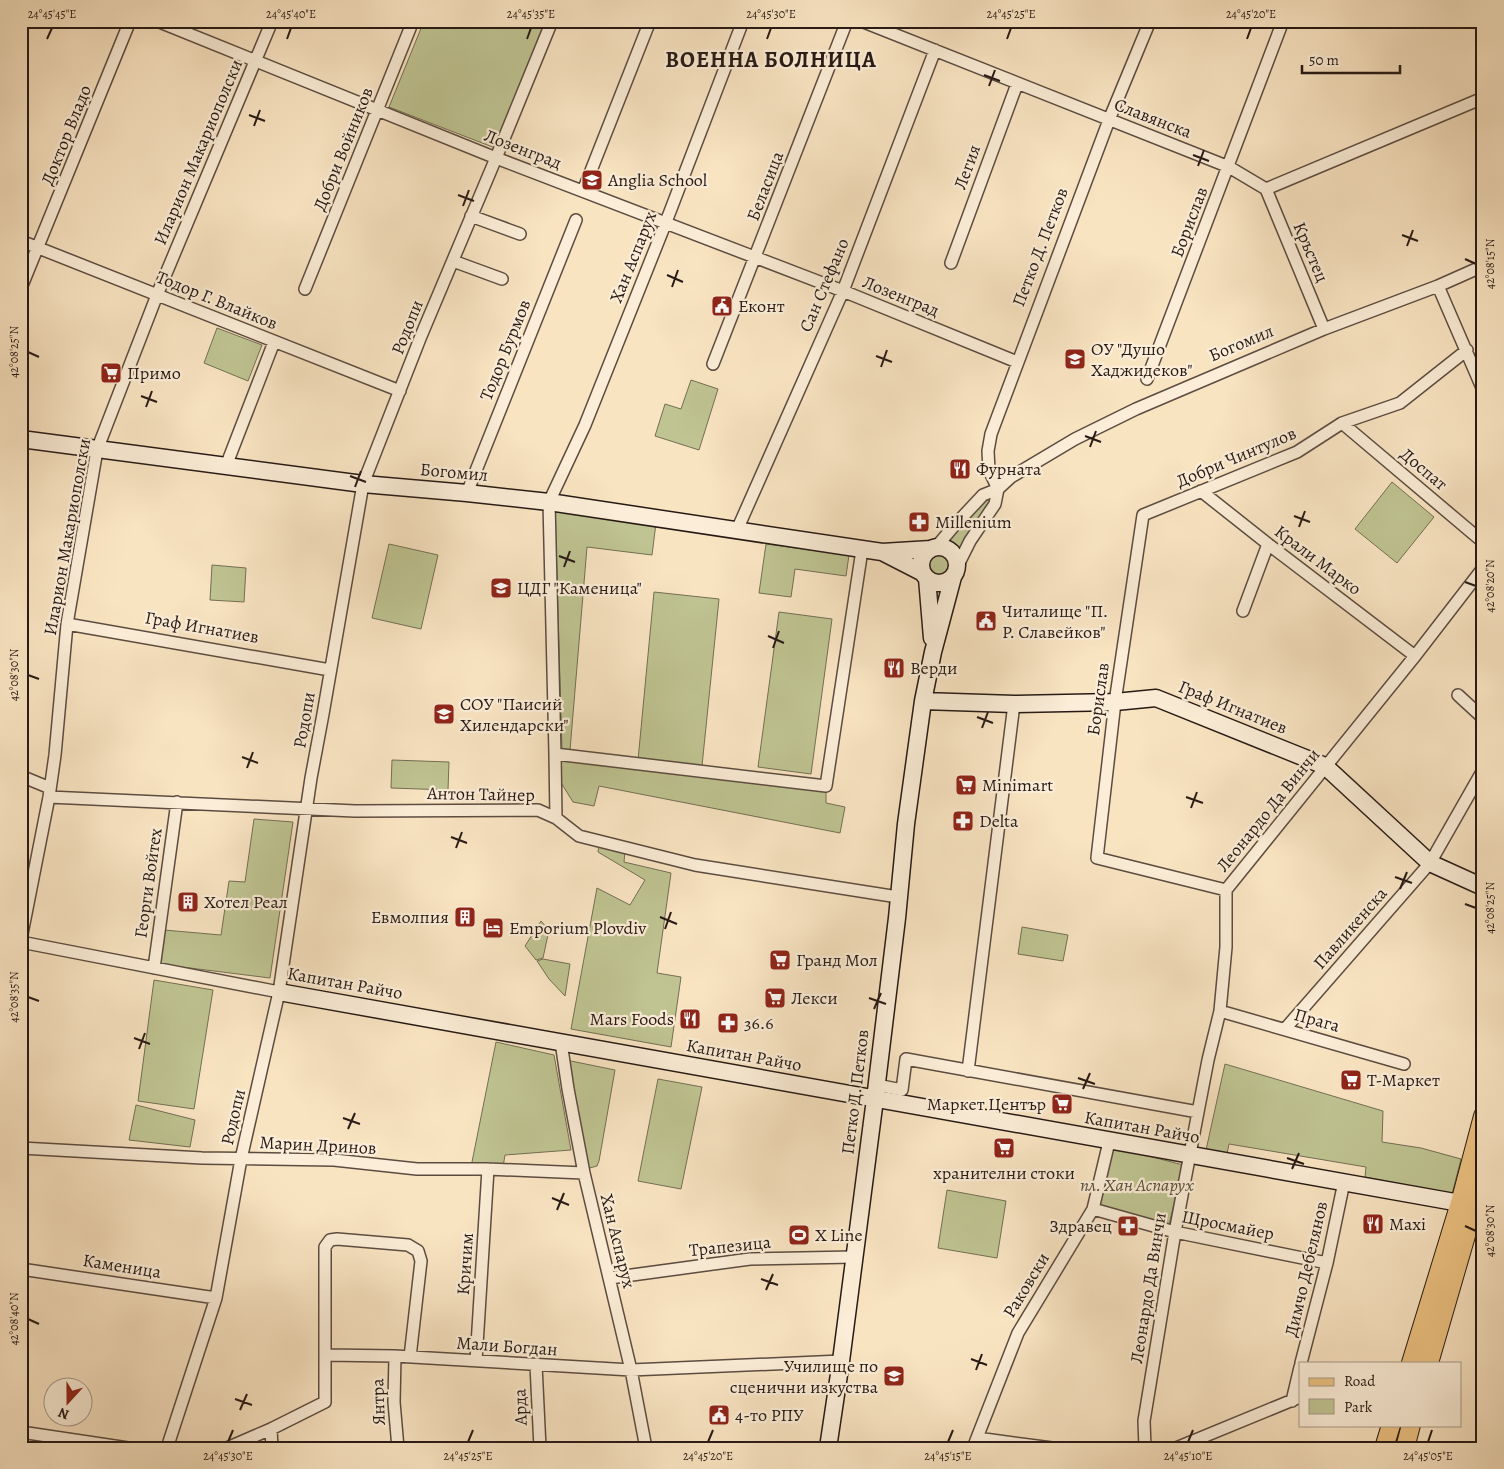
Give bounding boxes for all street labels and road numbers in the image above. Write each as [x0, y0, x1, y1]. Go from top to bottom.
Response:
street label: Иларион Макариополски [148, 55, 248, 249]
street label: Доктор Владо [35, 81, 97, 189]
street label: Добри Войников [307, 84, 379, 214]
street label: Славянска [1111, 92, 1196, 144]
street label: Лозенград [481, 123, 565, 175]
street label: Легия [948, 141, 986, 193]
street label: Беласица [741, 147, 790, 224]
street label: Борислав [1165, 183, 1213, 261]
street label: Петко Д. Петков [1006, 184, 1074, 310]
street label: Хан Аспарух [604, 208, 662, 306]
street label: Кръстец [1288, 218, 1334, 286]
street label: Сан Стефано [793, 234, 855, 336]
street label: Тодор Г. Влайков [153, 265, 281, 335]
street label: Лозенград [859, 270, 943, 322]
street label: Родопи [385, 296, 429, 358]
street label: Тодор Бурмов [474, 296, 536, 404]
street label: Богомил [1205, 319, 1277, 367]
street label: Добри Чинтулов [1172, 421, 1300, 493]
street label: Иларион Макариополски [38, 437, 96, 637]
street label: Доспат [1395, 442, 1453, 496]
street label: Богомил [419, 457, 489, 487]
street label: Крали Марко [1270, 519, 1366, 601]
street label: Граф Игнатиев [143, 605, 261, 649]
street label: Борислав [1081, 661, 1115, 737]
street label: Граф Игнатиев [1175, 674, 1291, 740]
street label: Родопи [287, 690, 321, 750]
street label: Леонардо Да Винчи [1211, 743, 1325, 877]
street label: Антон Тайнер [426, 781, 535, 807]
street label: Георги Войтех [128, 826, 168, 940]
street label: Павликенска [1308, 881, 1393, 974]
street label: Капитан Райчо [285, 961, 405, 1005]
street label: Прага [1291, 1002, 1343, 1038]
street label: Петко Д. Петков [835, 1028, 875, 1156]
street label: Капитан Райчо [684, 1033, 804, 1077]
street label: Родопи [215, 1087, 251, 1147]
street label: Капитан Райчо [1082, 1105, 1202, 1149]
street label: Марин Дринов [259, 1130, 377, 1160]
street label: Хан Аспарух [595, 1191, 641, 1291]
street label: Димчо Дебелянов [1279, 1199, 1333, 1339]
street label: Щросмайер [1180, 1204, 1276, 1246]
street label: Леонардо Да Винчи [1124, 1211, 1172, 1365]
street label: Трапезица [688, 1230, 773, 1262]
street label: Кричим [451, 1232, 479, 1296]
street label: Каменица [81, 1248, 164, 1284]
street label: Раковски [997, 1248, 1055, 1322]
street label: Мали Богдан [456, 1330, 558, 1362]
street label: Янтра [365, 1377, 391, 1426]
street label: Арда [507, 1388, 533, 1427]

